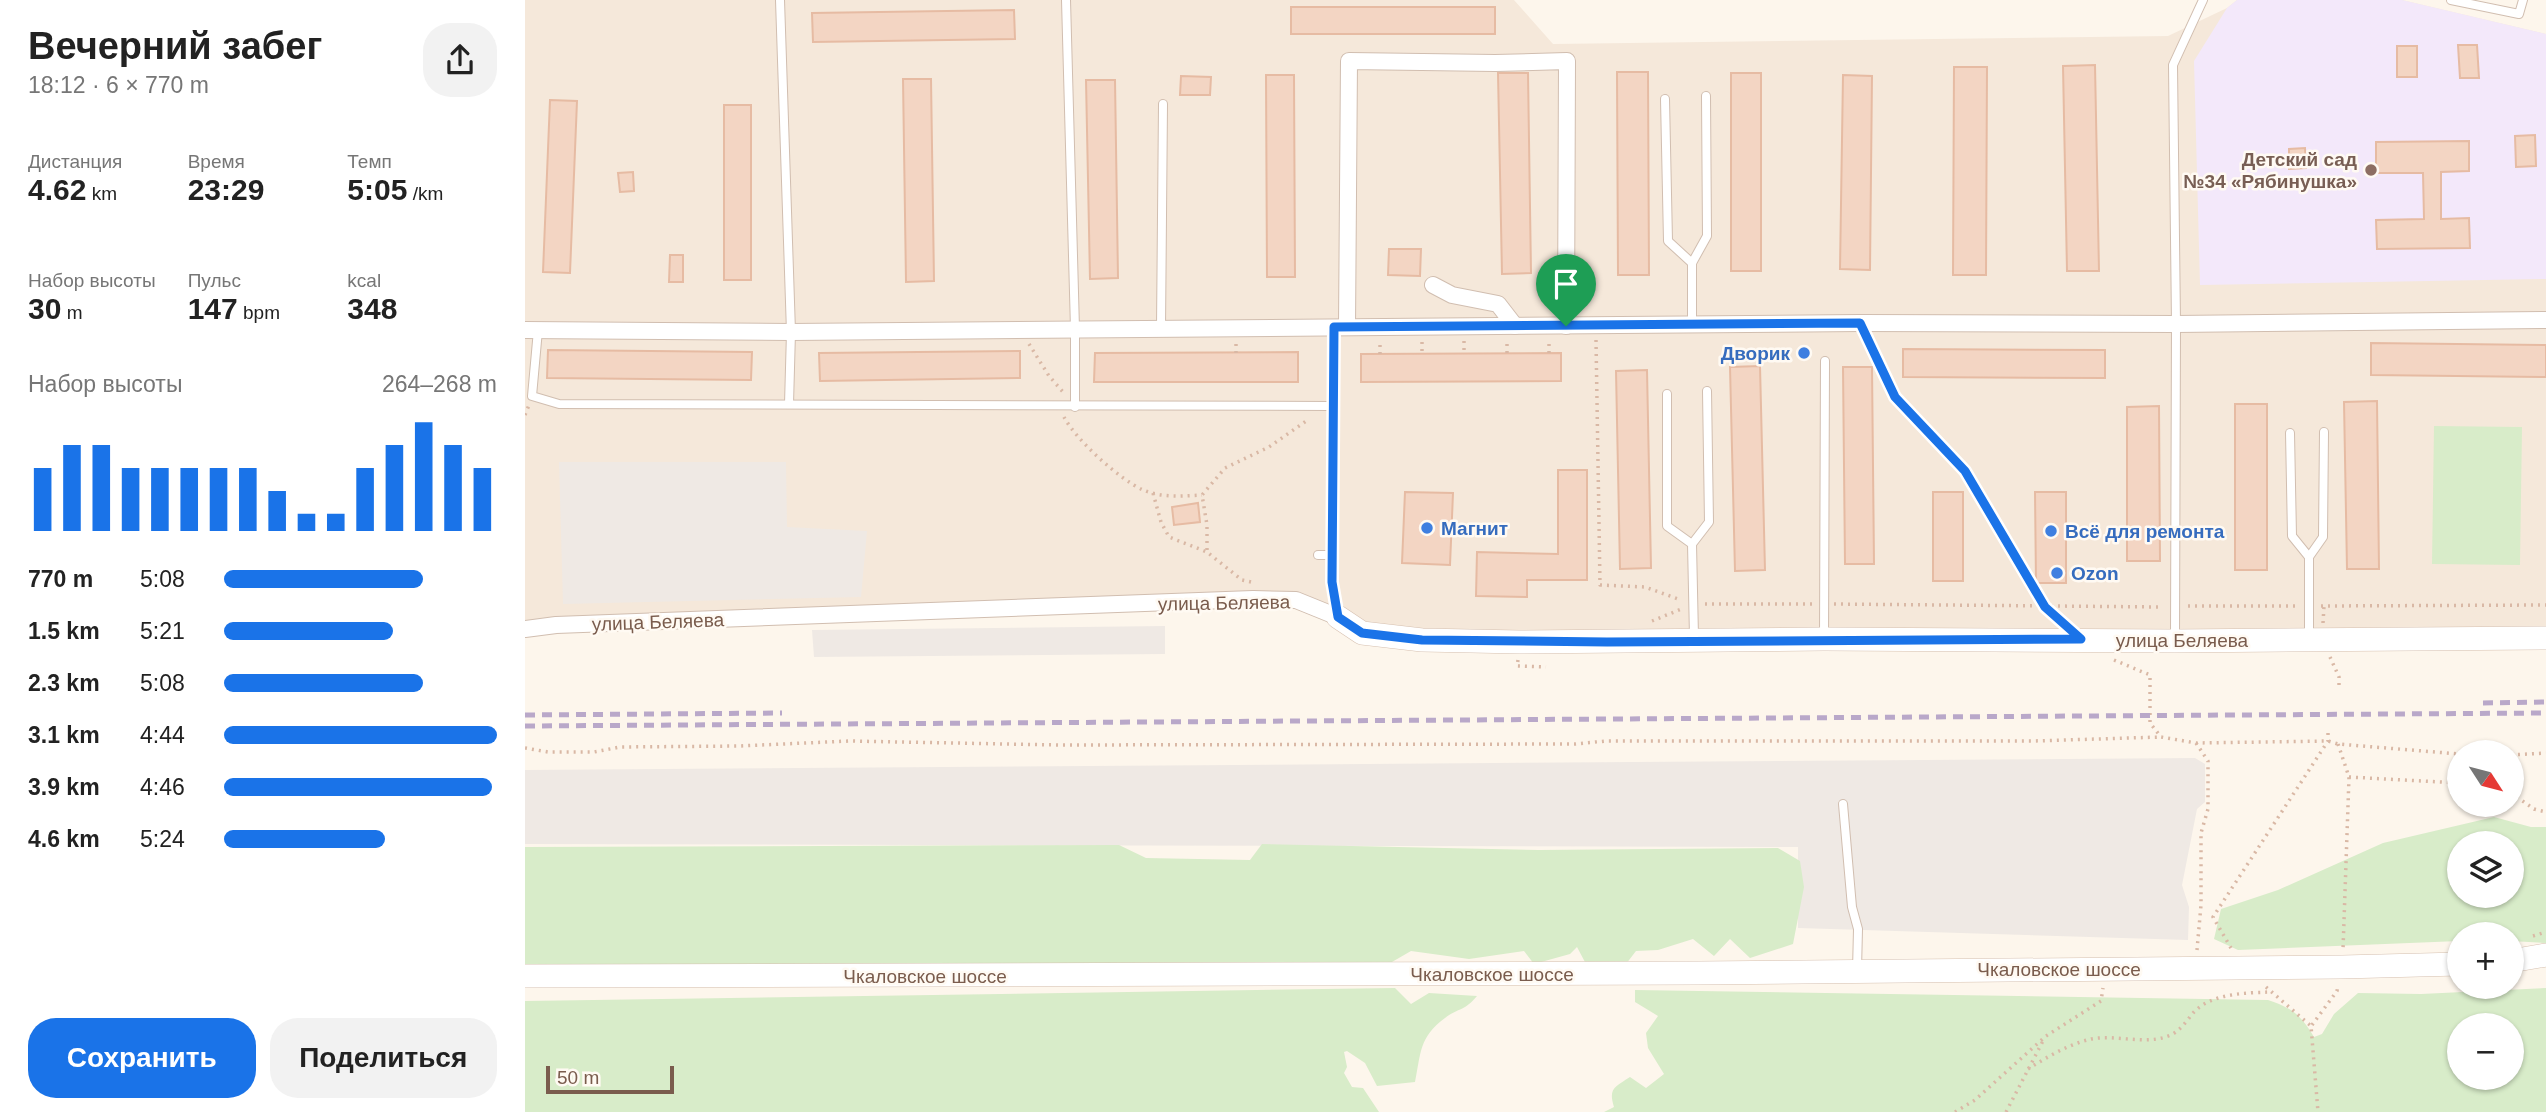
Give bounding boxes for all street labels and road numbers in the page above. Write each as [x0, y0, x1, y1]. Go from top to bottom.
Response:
street label: улица Беляева [1158, 591, 1291, 615]
street label: улица Беляева [592, 609, 725, 635]
street label: улица Беляева [2116, 630, 2249, 651]
street label: Чкаловское шоссе [1977, 959, 2141, 980]
street label: Чкаловское шоссе [1410, 964, 1574, 985]
street label: Чкаловское шоссе [843, 966, 1007, 987]

